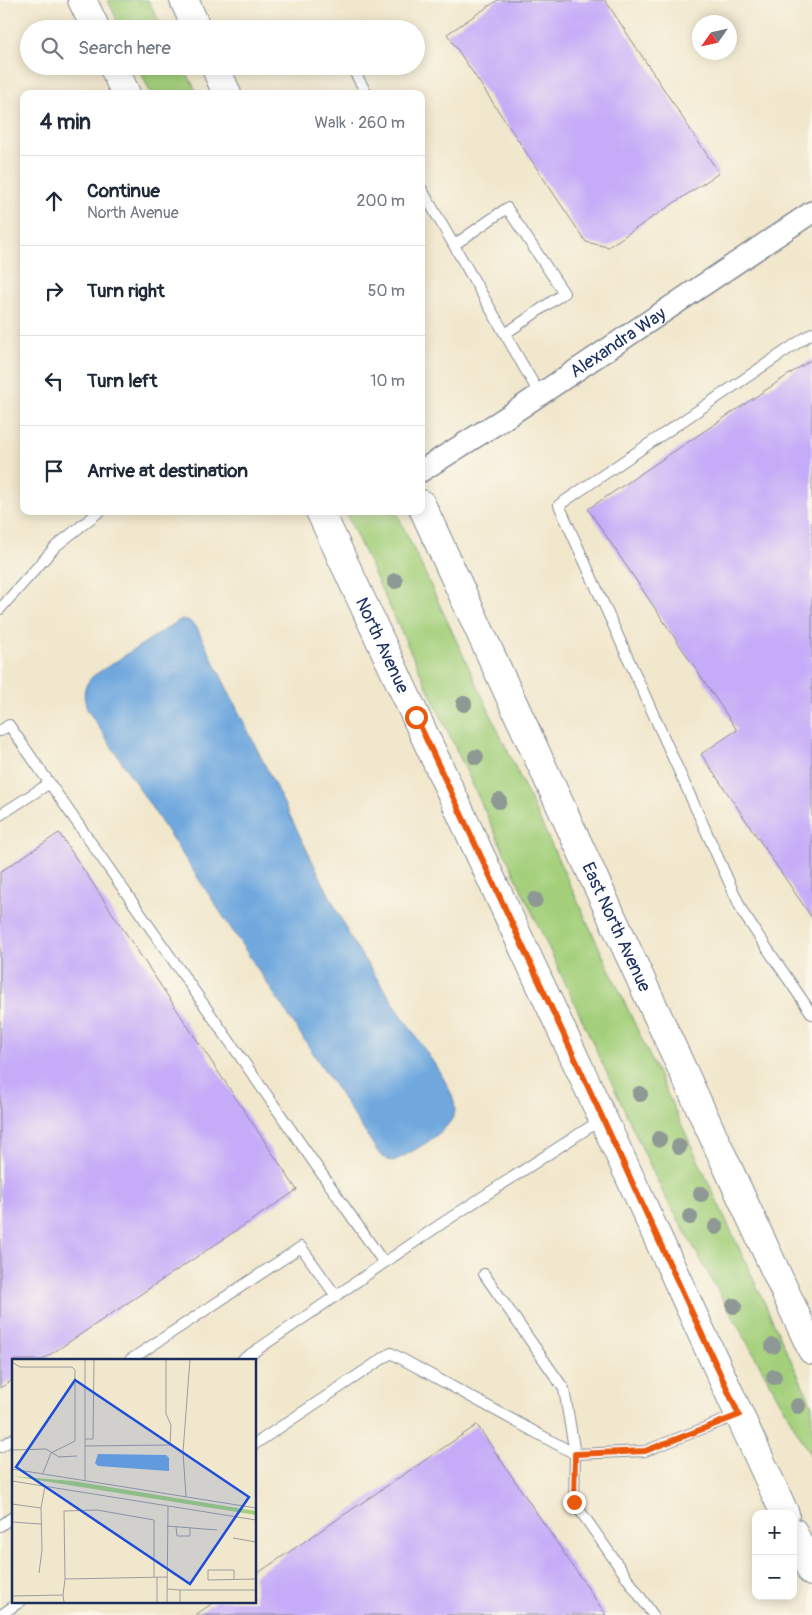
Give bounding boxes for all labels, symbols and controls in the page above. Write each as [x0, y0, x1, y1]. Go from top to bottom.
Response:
north arrow [692, 15, 737, 60]
search box [20, 20, 425, 75]
icon: search [38, 34, 66, 62]
text: Search here [78, 36, 171, 60]
text: 4 min [40, 109, 91, 136]
text: Walk · 260 m [314, 113, 405, 133]
text: Continue [87, 179, 160, 203]
icon: ahead [40, 187, 68, 215]
text: 200 m [357, 191, 405, 211]
text: North Avenue [87, 203, 179, 223]
icon: right [40, 277, 68, 305]
text: Turn right [87, 279, 165, 303]
text: 50 m [368, 281, 405, 301]
street label: Alexandra Way [565, 302, 671, 383]
icon: left [40, 367, 68, 395]
text: Turn left [87, 369, 157, 393]
text: 10 m [370, 371, 405, 391]
icon: arrive [40, 457, 68, 485]
text: Arrive at destination [87, 459, 248, 483]
street label: North Avenue [350, 594, 414, 697]
route start [405, 706, 428, 729]
street label: East North Avenue [576, 859, 656, 996]
inset map [12, 1359, 256, 1602]
route end [563, 1491, 586, 1514]
map controls [752, 1510, 797, 1600]
button: + [752, 1510, 797, 1555]
button: − [752, 1555, 797, 1600]

